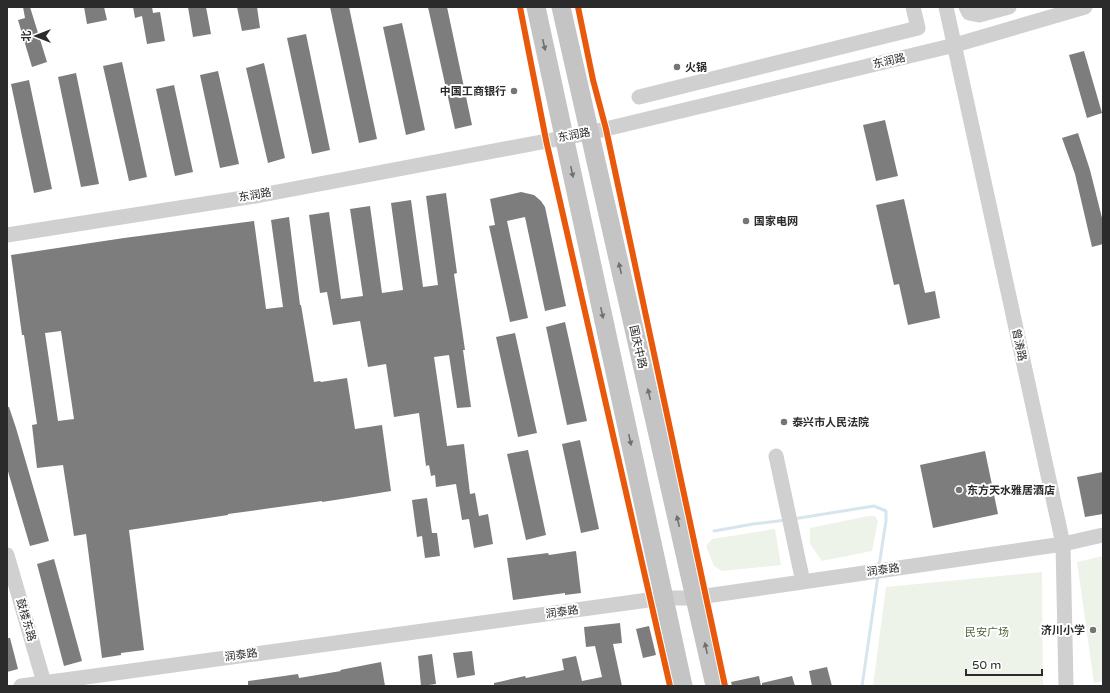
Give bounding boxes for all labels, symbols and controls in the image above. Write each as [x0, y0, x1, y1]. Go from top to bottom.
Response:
north arrow [16, 16, 56, 56]
text: 北 [20, 31, 33, 42]
one-way arrow [542, 39, 548, 51]
street label: 东润路 [871, 51, 907, 71]
place label: 火锅 [685, 61, 707, 74]
marker: 火锅 [672, 62, 682, 72]
place label: 中国工商银行 [440, 85, 506, 98]
marker: 中国工商银行 [509, 86, 519, 96]
street label: 东润路 [557, 125, 591, 145]
one-way arrow [570, 166, 576, 178]
street label: 东润路 [238, 186, 272, 204]
place label: 国家电网 [754, 215, 798, 228]
marker: 国家电网 [741, 216, 751, 226]
one-way arrow [616, 261, 622, 274]
one-way arrow [600, 307, 606, 319]
street label: 国庆中路 [627, 324, 649, 370]
street label: 曾涛路 [1009, 328, 1029, 362]
one-way arrow [645, 388, 651, 401]
place label: 泰兴市人民法院 [792, 416, 869, 429]
marker: 泰兴市人民法院 [779, 417, 789, 427]
one-way arrow [627, 434, 633, 446]
place label: 东方天水雅居酒店 [967, 484, 1055, 497]
marker: 东方天水雅居酒店 [954, 485, 964, 495]
one-way arrow [674, 515, 680, 527]
street label: 润泰路 [866, 561, 900, 579]
street label: 鼓楼东路 [14, 597, 38, 643]
street label: 润泰路 [545, 603, 579, 621]
place label: 济川小学 [1041, 624, 1085, 637]
marker: 济川小学 [1088, 625, 1098, 635]
park label: 民安广场 [965, 626, 1009, 639]
one-way arrow [703, 642, 709, 654]
street label: 润泰路 [224, 646, 258, 664]
scale bar [966, 651, 1042, 677]
text: 50 m [972, 658, 1001, 672]

